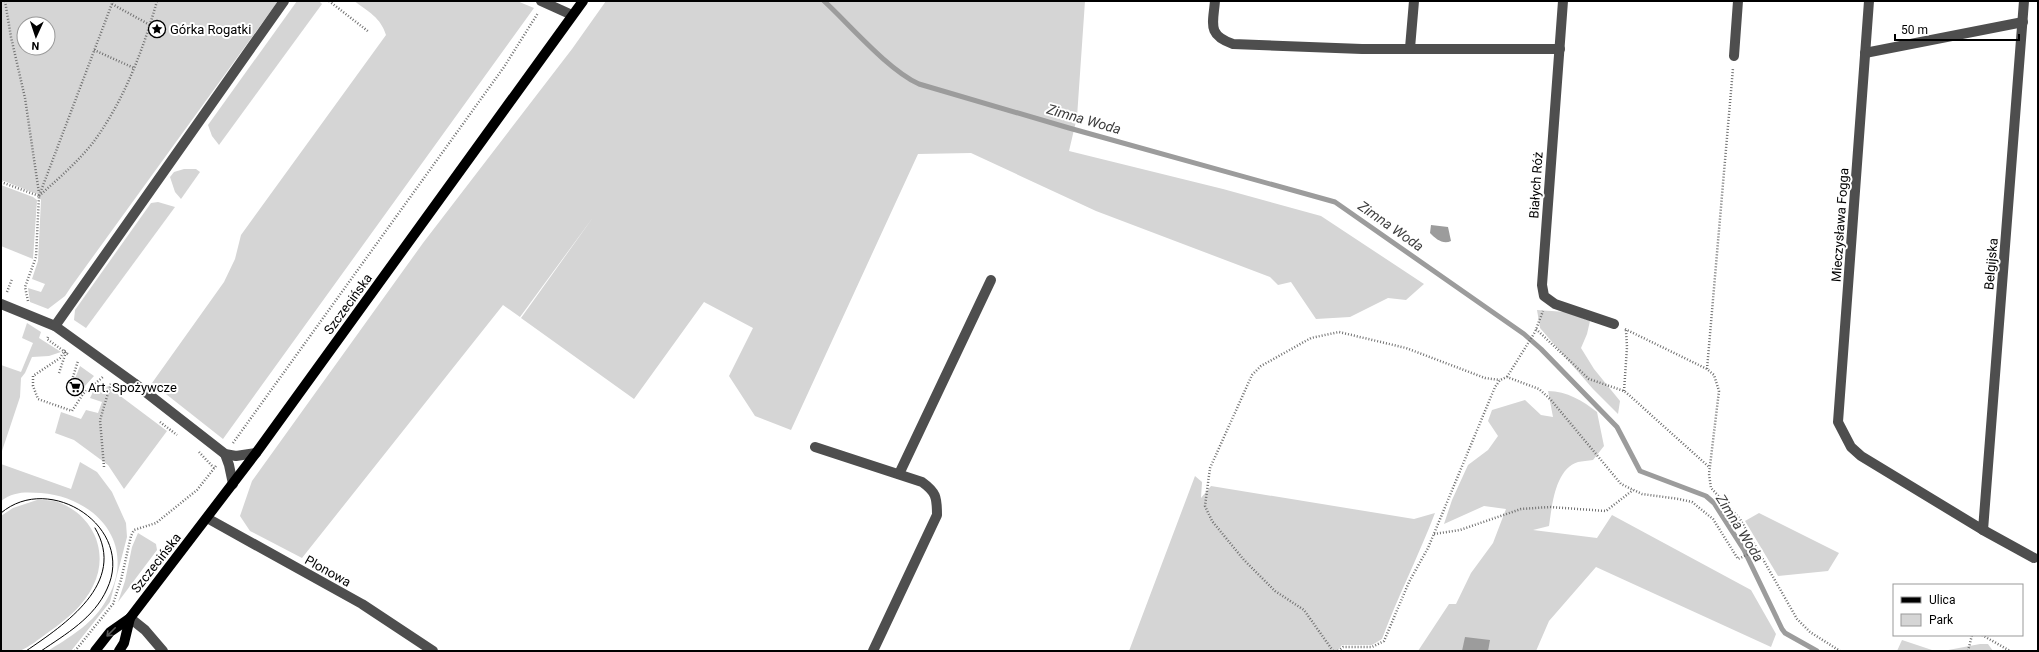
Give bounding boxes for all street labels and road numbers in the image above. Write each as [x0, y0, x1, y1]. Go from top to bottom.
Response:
street label: Białych Róż [1526, 151, 1546, 219]
street label: Mieczysława Fogga [1829, 167, 1851, 283]
street label: Belgijska [1981, 237, 2001, 291]
street label: Szczecińska [321, 271, 375, 337]
street label: Szczecińska [128, 530, 184, 596]
street label: Plonowa [302, 552, 354, 590]

